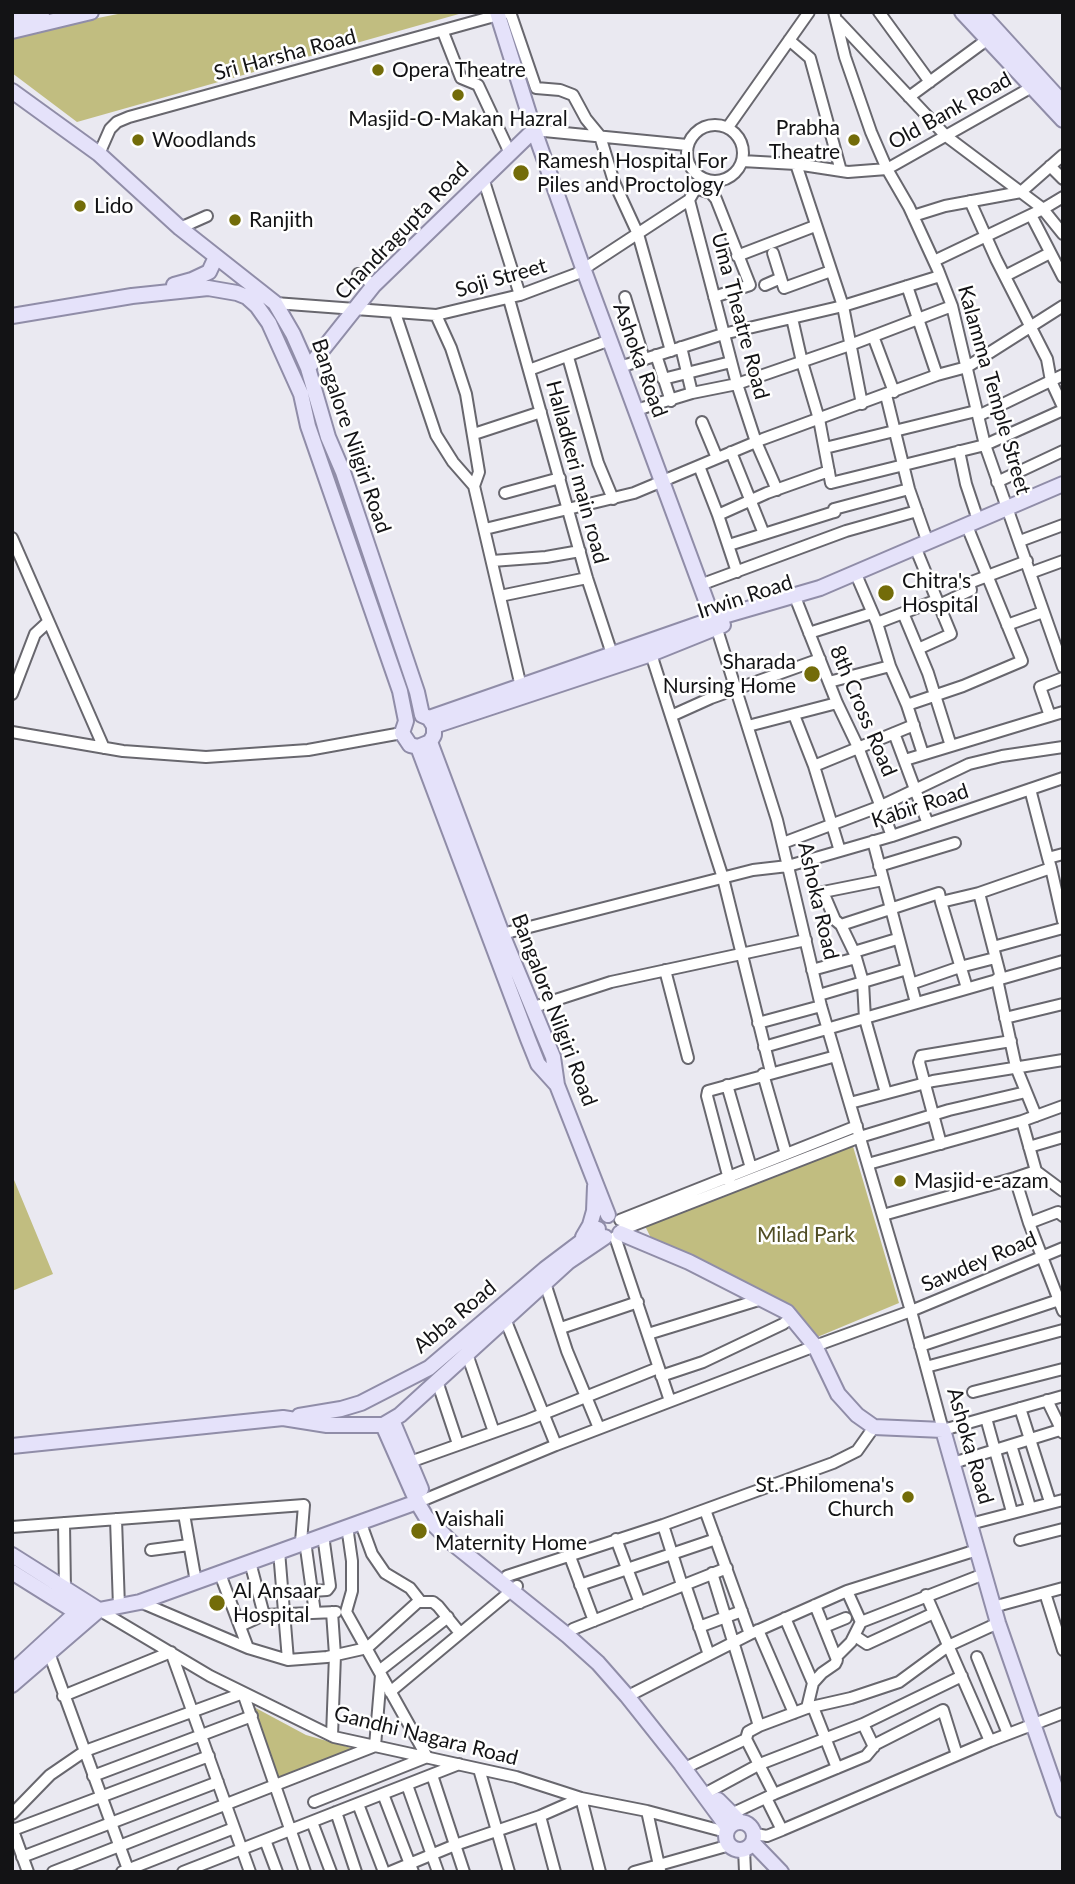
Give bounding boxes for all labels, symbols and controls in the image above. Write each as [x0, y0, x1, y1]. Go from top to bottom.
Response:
street label: Sri Harsha Road [211, 24, 359, 86]
place label: Opera Theatre [392, 57, 526, 83]
marker: Opera Theatre [370, 62, 386, 78]
street label: Old Bank Road [884, 67, 1016, 155]
marker: Masjid-O-Makan Hazral [450, 87, 466, 103]
place label: Masjid-O-Makan Hazral [348, 106, 568, 132]
place label: Prabha Theatre [769, 115, 840, 165]
place label: Woodlands [152, 127, 256, 153]
marker: Woodlands [130, 132, 146, 148]
marker: Prabha Theatre [846, 132, 862, 148]
place label: Ramesh Hospital For Piles and Proctology [537, 148, 727, 198]
street label: Chandragupta Road [330, 157, 474, 305]
marker: Ramesh Hospital For Piles and Proctology [511, 163, 531, 183]
place label: Lido [94, 193, 133, 219]
marker: Lido [72, 198, 88, 214]
place label: Ranjith [249, 207, 313, 233]
marker: Ranjith [227, 212, 243, 228]
street label: Uma Theatre Road [706, 230, 774, 402]
street label: Soji Street [452, 253, 550, 303]
street label: Kalamma Temple Street [952, 282, 1036, 498]
street label: Ashoka Road [608, 299, 672, 421]
street label: Bangalore Nilgiri Road [306, 335, 396, 537]
street label: Halladkeri main road [540, 378, 614, 566]
place label: Chitra's Hospital [902, 568, 978, 618]
street label: Irwin Road [694, 570, 796, 624]
marker: Chitra's Hospital [876, 583, 896, 603]
street label: 8th Cross Road [824, 642, 902, 780]
place label: Sharada Nursing Home [663, 649, 796, 699]
marker: Sharada Nursing Home [802, 664, 822, 684]
street label: Kabir Road [868, 778, 972, 834]
street label: Ashoka Road [792, 840, 844, 962]
street label: Bangalore Nilgiri Road [506, 910, 602, 1110]
place label: Masjid-e-azam [914, 1168, 1049, 1194]
marker: Masjid-e-azam [892, 1173, 908, 1189]
park label: Milad Park [757, 1222, 855, 1248]
street label: Sawdey Road [917, 1226, 1041, 1298]
street label: Abba Road [409, 1275, 501, 1359]
street label: Ashoka Road [941, 1385, 999, 1507]
place label: St. Philomena's Church [756, 1472, 894, 1522]
marker: St. Philomena's Church [900, 1489, 916, 1505]
place label: Vaishali Maternity Home [435, 1506, 587, 1556]
marker: Vaishali Maternity Home [409, 1521, 429, 1541]
place label: Al Ansaar Hospital [233, 1578, 321, 1628]
marker: Al Ansaar Hospital [207, 1593, 227, 1613]
street label: Gandhi Nagara Road [331, 1701, 521, 1771]

